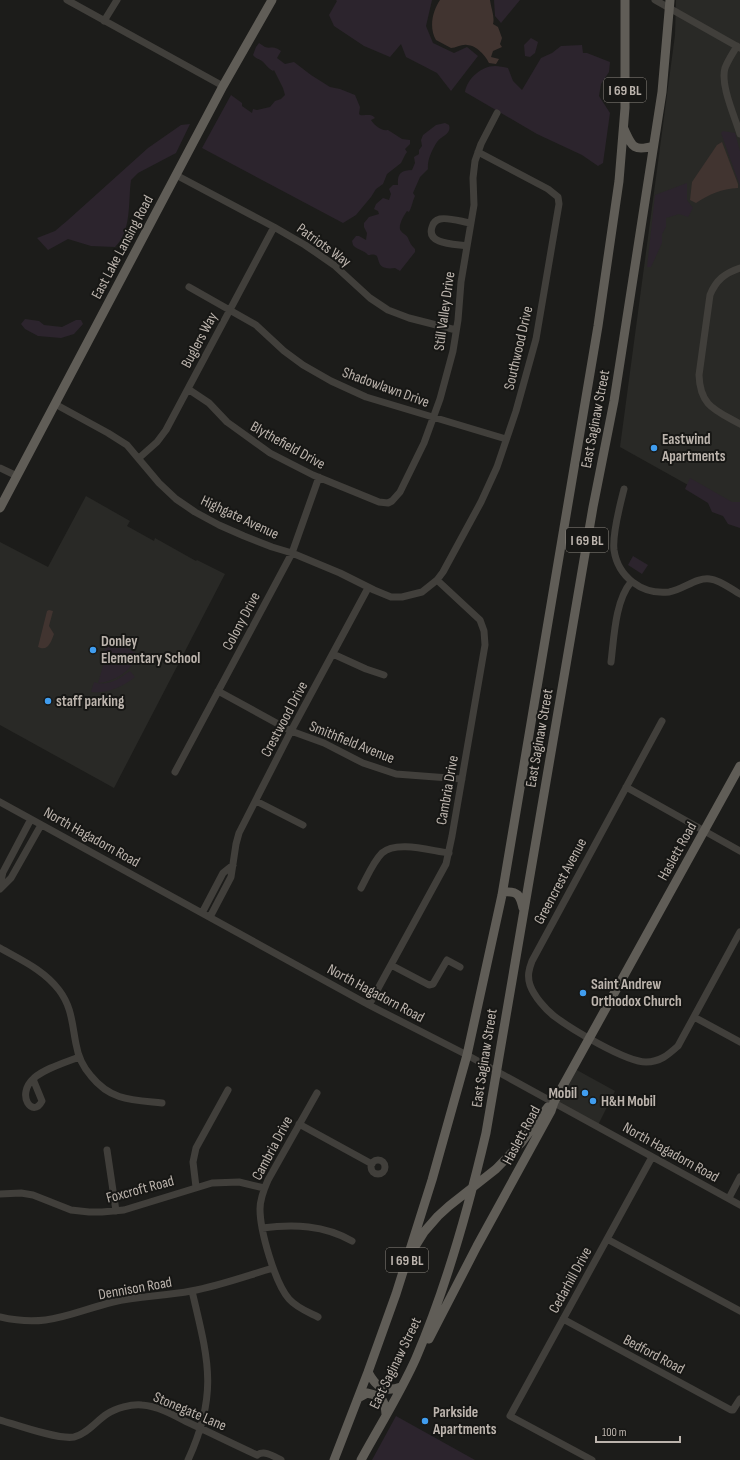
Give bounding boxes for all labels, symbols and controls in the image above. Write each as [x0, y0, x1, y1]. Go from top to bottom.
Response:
road number: I 69 BL [604, 78, 646, 102]
street label: East Lake Lansing Road [87, 192, 158, 302]
street label: Patriots Way [293, 219, 355, 272]
street label: Still Valley Drive [430, 270, 459, 352]
street label: Southwood Drive [500, 304, 537, 392]
street label: Buglers Way [177, 309, 222, 371]
street label: Shadowlawn Drive [340, 363, 432, 412]
street label: East Saginaw Street [577, 368, 614, 470]
street label: Blythefield Drive [247, 417, 328, 474]
place label: Eastwind Apartments [661, 430, 726, 466]
marker: Eastwind Apartments [649, 443, 659, 453]
street label: Highgate Avenue [198, 491, 282, 544]
road number: I 69 BL [566, 528, 608, 552]
street label: Colony Drive [218, 589, 265, 654]
place label: Donley Elementary School [101, 632, 200, 668]
marker: Donley Elementary School [88, 645, 98, 655]
street label: Crestwood Drive [257, 678, 312, 760]
street label: East Saginaw Street [521, 687, 558, 789]
place label: staff parking [56, 692, 125, 711]
marker: staff parking [43, 696, 53, 706]
street label: Smithfield Avenue [306, 717, 397, 768]
street label: Cambria Drive [432, 754, 463, 826]
street label: North Hagadorn Road [40, 803, 143, 872]
street label: Haslett Road [654, 819, 701, 884]
street label: Greencrest Avenue [530, 835, 591, 928]
street label: North Hagadorn Road [324, 960, 428, 1027]
place label: Saint Andrew Orthodox Church [591, 975, 682, 1011]
marker: Saint Andrew Orthodox Church [578, 988, 588, 998]
street label: East Saginaw Street [467, 1007, 502, 1109]
place label: Mobil [548, 1084, 577, 1103]
marker: Mobil [580, 1088, 590, 1098]
place label: H&H Mobil [601, 1092, 656, 1111]
marker: H&H Mobil [588, 1096, 598, 1106]
street label: Haslett Road [498, 1102, 545, 1168]
street label: Cambria Drive [248, 1113, 297, 1184]
street label: North Hagadorn Road [619, 1118, 722, 1187]
street label: Foxcroft Road [104, 1171, 176, 1208]
street label: Cedarhill Drive [544, 1244, 596, 1317]
road number: I 69 BL [386, 1248, 428, 1272]
street label: Dennison Road [97, 1273, 173, 1304]
street label: East Saginaw Street [365, 1314, 426, 1412]
street label: Bedford Road [620, 1330, 688, 1379]
street label: Stonegate Lane [150, 1388, 229, 1435]
place label: Parkside Apartments [432, 1403, 497, 1439]
marker: Parkside Apartments [420, 1416, 430, 1426]
scale bar [596, 1418, 680, 1444]
text: 100 m [602, 1425, 627, 1440]

